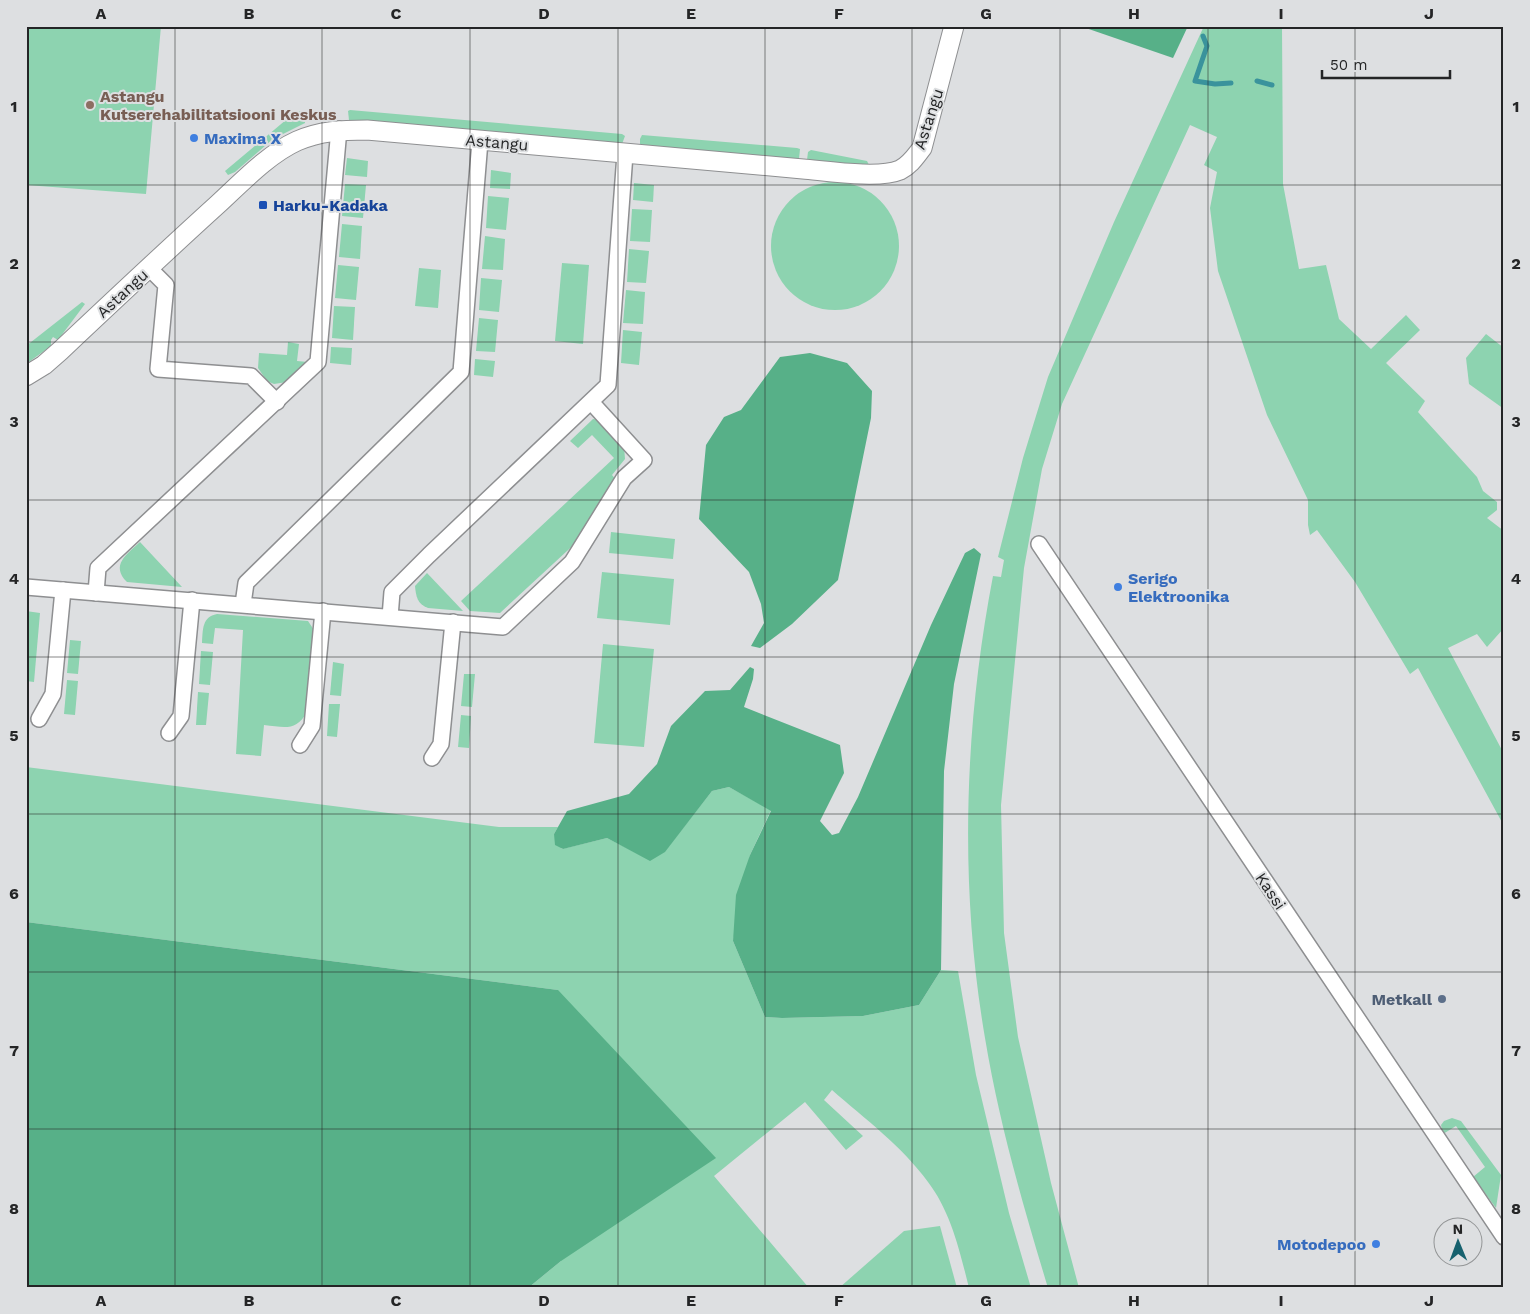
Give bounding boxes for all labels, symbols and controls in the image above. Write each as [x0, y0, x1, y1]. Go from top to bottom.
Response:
text: A [96, 4, 107, 23]
text: B [244, 4, 255, 23]
text: C [391, 4, 402, 23]
text: D [538, 4, 550, 23]
text: E [686, 4, 696, 23]
text: F [834, 4, 844, 23]
text: G [980, 4, 992, 23]
text: H [1128, 4, 1140, 23]
text: I [1278, 4, 1284, 23]
text: J [1424, 4, 1434, 23]
scale bar [1322, 48, 1450, 80]
text: 50 m [1330, 56, 1367, 74]
street label: Astangu [910, 86, 947, 152]
place label: Astangu Kutserehabilitatsiooni Keskus [100, 87, 337, 124]
text: 1 [11, 97, 17, 116]
text: 1 [1513, 97, 1519, 116]
marker: Astangu Kutserehabilitatsiooni Keskus [84, 99, 96, 111]
place label: Maxima X [204, 129, 282, 148]
street label: Astangu [465, 130, 529, 155]
marker: Maxima X [188, 132, 200, 144]
place label: Harku-Kadaka [273, 196, 389, 215]
marker: Harku-Kadaka [257, 199, 269, 211]
text: 2 [9, 254, 19, 273]
text: 2 [1511, 254, 1521, 273]
street label: Astangu [93, 265, 152, 322]
text: 3 [9, 412, 19, 431]
text: 3 [1511, 412, 1521, 431]
text: 4 [9, 569, 19, 588]
place label: Serigo Elektroonika [1128, 569, 1230, 606]
text: 4 [1511, 569, 1521, 588]
marker: Serigo Elektroonika [1112, 581, 1124, 593]
text: 5 [9, 726, 19, 745]
text: 5 [1511, 726, 1521, 745]
street label: Kassi [1251, 869, 1290, 913]
text: 6 [9, 884, 19, 903]
text: 6 [1511, 884, 1521, 903]
place label: Metkall [1372, 990, 1433, 1009]
marker: Metkall [1436, 993, 1448, 1005]
text: 7 [9, 1041, 19, 1060]
text: 7 [1511, 1041, 1521, 1060]
text: 8 [9, 1199, 19, 1218]
text: 8 [1511, 1199, 1521, 1218]
north arrow [1432, 1216, 1482, 1266]
text: N [1452, 1221, 1463, 1237]
place label: Motodepoo [1277, 1235, 1366, 1254]
marker: Motodepoo [1370, 1238, 1382, 1250]
text: A [96, 1291, 107, 1310]
text: B [244, 1291, 255, 1310]
text: C [391, 1291, 402, 1310]
text: D [538, 1291, 550, 1310]
text: E [686, 1291, 696, 1310]
text: F [834, 1291, 844, 1310]
text: G [980, 1291, 992, 1310]
text: H [1128, 1291, 1140, 1310]
text: I [1278, 1291, 1284, 1310]
text: J [1424, 1291, 1434, 1310]

